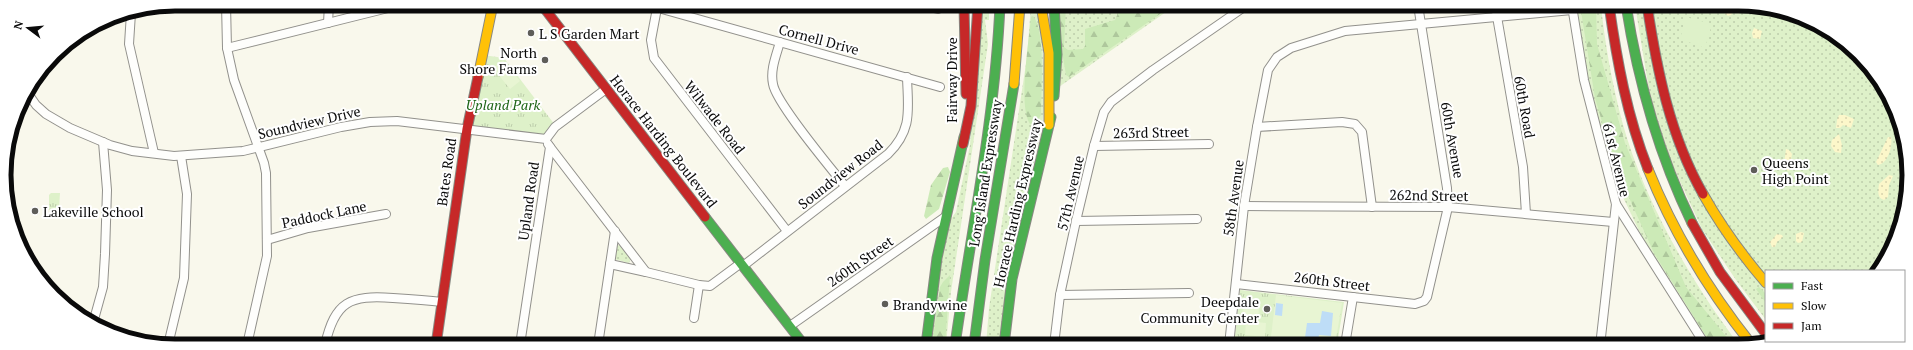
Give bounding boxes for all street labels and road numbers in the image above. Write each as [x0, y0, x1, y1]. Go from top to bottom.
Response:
street label: Cornell Drive [777, 19, 861, 59]
street label: Fairway Drive [942, 37, 961, 123]
street label: Horace Harding Boulevard [606, 71, 722, 211]
street label: 60th Road [1510, 74, 1540, 140]
street label: Wilwade Road [680, 76, 750, 158]
street label: Long Island Expressway [964, 97, 1006, 248]
street label: 60th Avenue [1437, 100, 1469, 180]
street label: Soundview Drive [256, 101, 362, 143]
street label: Horace Harding Expressway [988, 116, 1046, 289]
street label: 61st Avenue [1599, 121, 1635, 199]
street label: 263rd Street [1113, 122, 1190, 142]
street label: Soundview Road [794, 135, 886, 213]
street label: Bates Road [432, 136, 460, 207]
street label: 57th Avenue [1052, 153, 1088, 233]
street label: 58th Avenue [1218, 158, 1248, 238]
street label: Upland Road [513, 160, 543, 242]
street label: 262nd Street [1389, 185, 1470, 205]
street label: Paddock Lane [280, 196, 368, 232]
street label: 260th Street [823, 231, 897, 291]
street label: 260th Street [1293, 267, 1372, 295]

